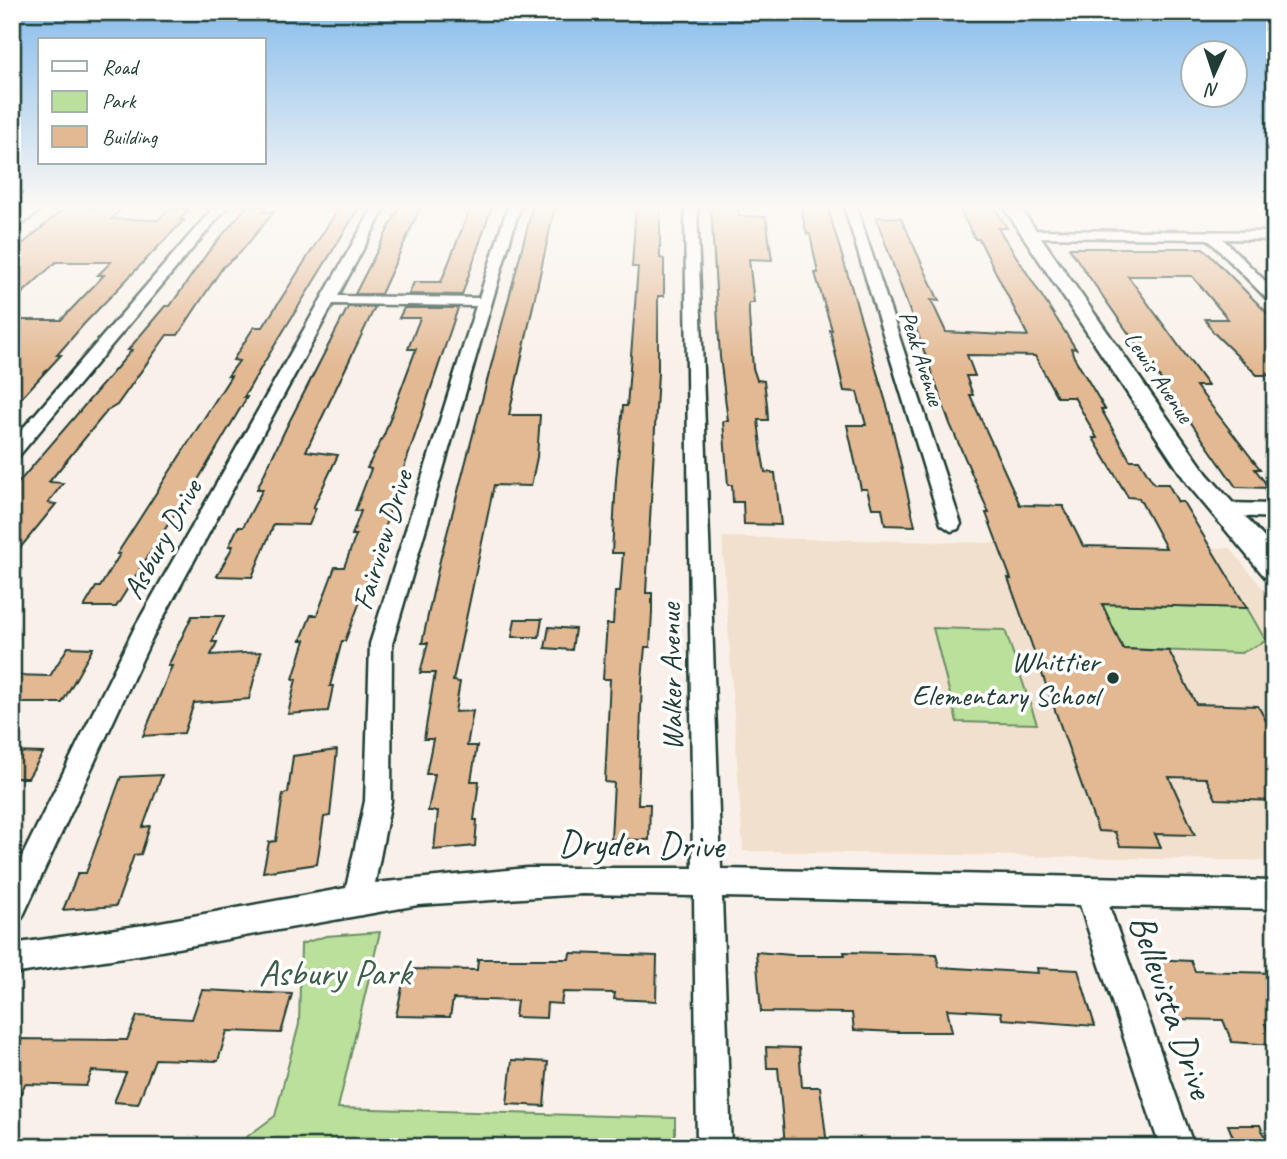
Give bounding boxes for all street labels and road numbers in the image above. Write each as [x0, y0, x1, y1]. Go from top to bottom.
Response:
street label: Peak Avenue [893, 307, 952, 411]
street label: Lewis Avenue [1117, 326, 1202, 430]
street label: Fairview Drive [343, 463, 422, 614]
street label: Asbury Drive [114, 471, 211, 605]
street label: Walker Avenue [651, 601, 691, 751]
street label: Dryden Drive [558, 819, 726, 869]
street label: Bellevista Drive [1119, 908, 1226, 1106]

